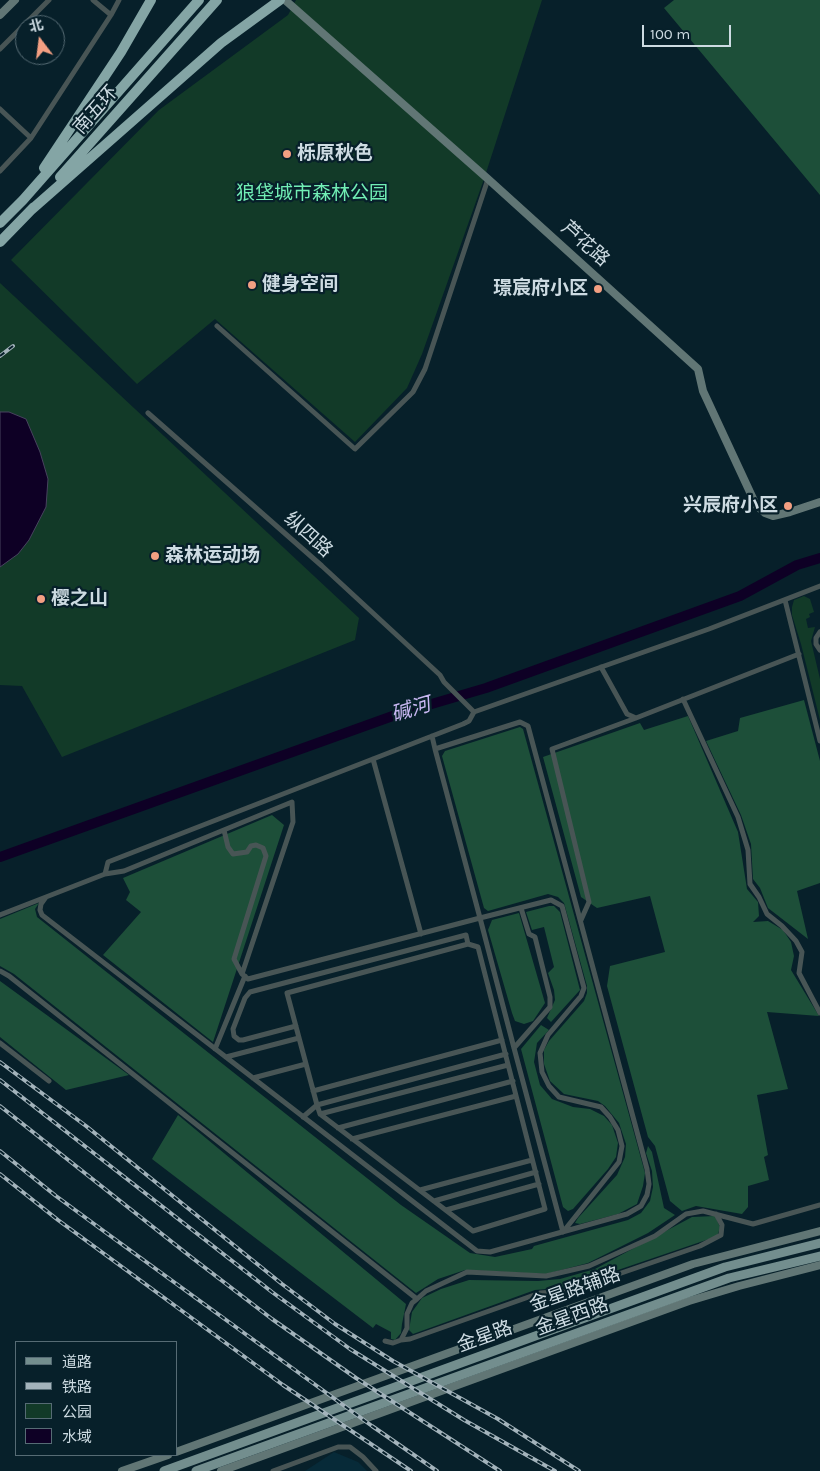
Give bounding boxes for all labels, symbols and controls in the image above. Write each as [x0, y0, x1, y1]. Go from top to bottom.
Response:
north arrow [15, 15, 65, 65]
scale bar [645, 15, 734, 47]
text: 北 [27, 16, 45, 36]
text: 100 m [650, 25, 690, 43]
street label: 南五环 [69, 81, 123, 139]
place label: 栎原秋色 [297, 143, 373, 165]
marker: 栎原秋色 [281, 148, 293, 160]
park label: 狼垡城市森林公园 [236, 183, 388, 205]
street label: 芦花路 [556, 216, 614, 272]
place label: 健身空间 [262, 274, 338, 296]
place label: 璟宸府小区 [493, 278, 588, 300]
marker: 健身空间 [246, 279, 258, 291]
marker: 璟宸府小区 [592, 283, 604, 295]
place label: 兴辰府小区 [683, 495, 778, 517]
marker: 兴辰府小区 [782, 500, 794, 512]
street label: 纵四路 [279, 507, 337, 563]
place label: 森林运动场 [165, 545, 260, 567]
marker: 森林运动场 [149, 550, 161, 562]
place label: 樱之山 [51, 588, 108, 610]
marker: 樱之山 [35, 593, 47, 605]
water label: 碱河 [388, 693, 434, 727]
street label: 金星路辅路 [526, 1263, 624, 1317]
street label: 金星西路 [532, 1293, 612, 1341]
street label: 金星路 [454, 1317, 516, 1357]
legend [15, 1341, 178, 1456]
text: 道路 [62, 1353, 92, 1371]
text: 铁路 [62, 1378, 92, 1396]
text: 公园 [62, 1403, 92, 1421]
text: 水域 [62, 1428, 92, 1446]

